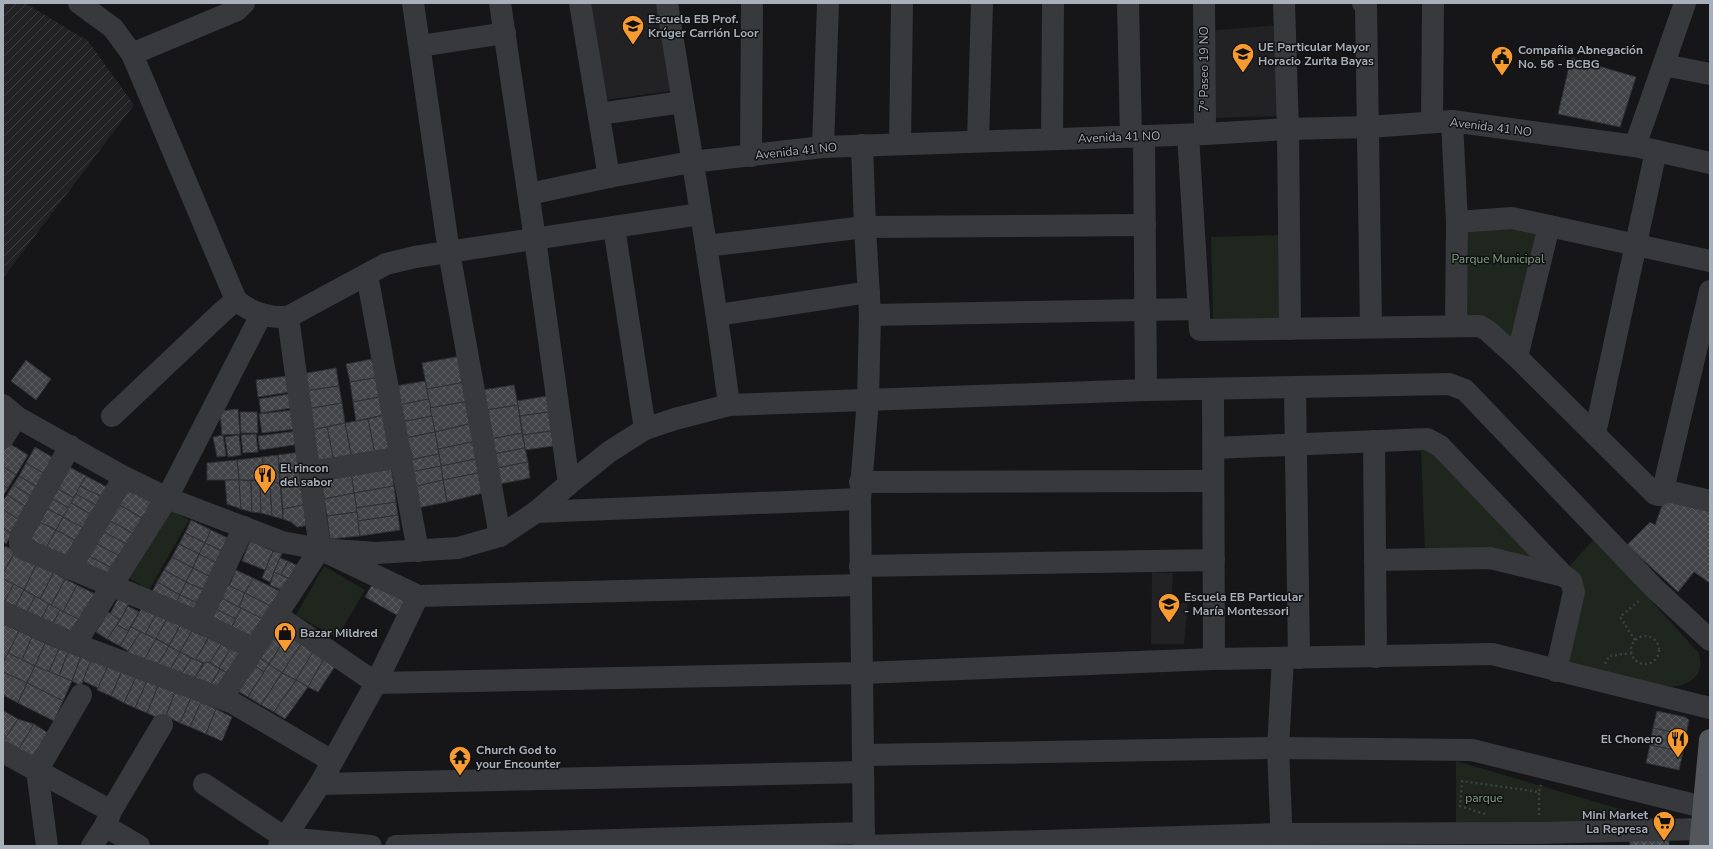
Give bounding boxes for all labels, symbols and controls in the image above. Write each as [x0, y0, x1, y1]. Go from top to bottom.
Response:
place label: Escuela EB Prof. Krúger Carrión Loor [648, 11, 759, 41]
school or university icon: Escuela EB Prof. Krúger Carrión Loor [620, 13, 646, 46]
street label: 7º Paseo 19 NO [1196, 26, 1212, 112]
place label: UE Particular Mayor Horacio Zurita Bayas [1258, 39, 1374, 69]
school or university icon: UE Particular Mayor Horacio Zurita Bayas [1230, 41, 1256, 74]
place label: Compañia Abnegación No. 56 - BCBG [1518, 42, 1643, 72]
public building icon: Compañia Abnegación No. 56 - BCBG [1489, 44, 1515, 77]
street label: Avenida 41 NO [1449, 114, 1533, 140]
street label: Avenida 41 NO [1077, 128, 1161, 146]
street label: Avenida 41 NO [754, 139, 838, 163]
park label: Parque Municipal [1452, 251, 1545, 267]
place label: El rincon del sabor [280, 460, 332, 490]
restaurant icon: El rincon del sabor [252, 462, 278, 495]
place label: Escuela EB Particular - María Montessori [1184, 589, 1303, 619]
school or university icon: Escuela EB Particular - María Montessori [1156, 591, 1182, 624]
shop icon: Bazar Mildred [272, 620, 298, 653]
place label: Bazar Mildred [300, 625, 378, 641]
restaurant icon: El Chonero [1665, 726, 1691, 759]
place label: El Chonero [1601, 731, 1662, 747]
place label: Church God to your Encounter [475, 742, 561, 772]
temple icon: Church God to your Encounter [447, 744, 473, 777]
park label: parque [1465, 790, 1503, 806]
place label: Mini Market La Represa [1582, 807, 1648, 837]
supermarket icon: Mini Market La Represa [1651, 809, 1677, 842]

